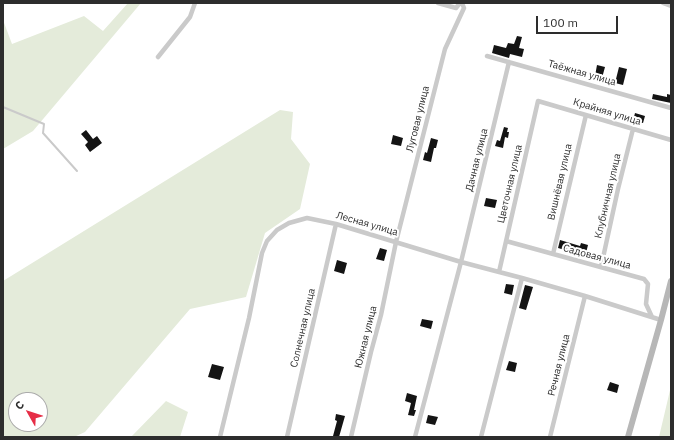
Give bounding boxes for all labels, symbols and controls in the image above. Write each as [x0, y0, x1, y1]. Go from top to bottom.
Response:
scale bar [538, 8, 620, 34]
text: 100 m [543, 15, 578, 30]
street label: Таёжная улица [547, 58, 617, 88]
street label: Луговая улица [404, 85, 432, 153]
street label: Крайняя улица [572, 96, 642, 128]
street label: Дачная улица [463, 127, 491, 193]
street label: Цветочная улица [495, 143, 525, 225]
street label: Вишнёвая улица [545, 143, 575, 221]
street label: Клубничная улица [592, 152, 624, 240]
street label: Лесная улица [335, 209, 399, 239]
street label: Садовая улица [562, 242, 632, 272]
street label: Солнечная улица [288, 287, 318, 369]
street label: Южная улица [352, 305, 380, 369]
street label: Речная улица [546, 333, 572, 397]
north arrow [8, 392, 48, 432]
text: С [12, 398, 27, 412]

